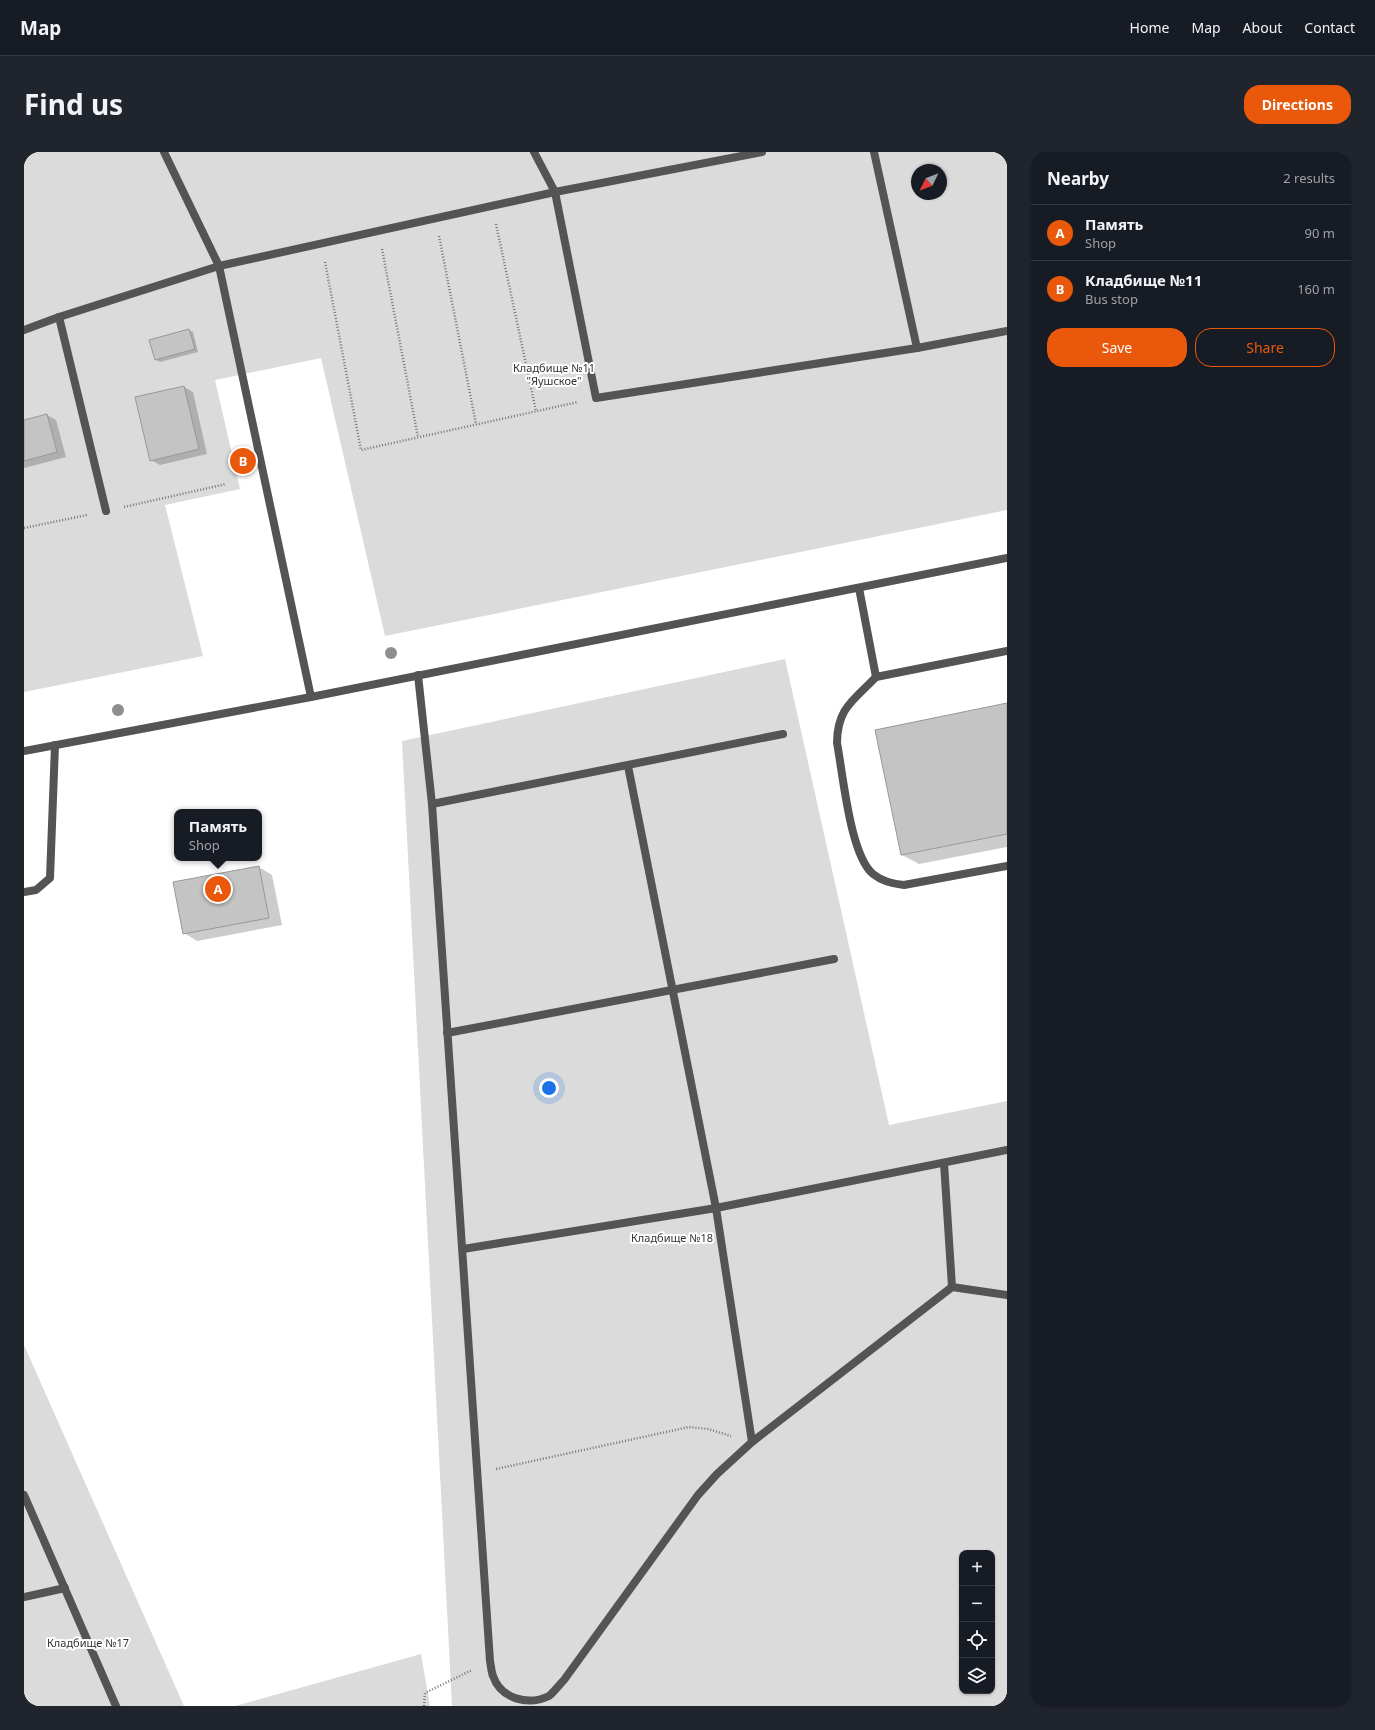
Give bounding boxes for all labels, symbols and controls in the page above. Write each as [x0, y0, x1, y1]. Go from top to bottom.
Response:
text: Map [20, 15, 61, 41]
text: Home [1130, 18, 1169, 37]
text: Map [1191, 18, 1221, 37]
text: About [1243, 18, 1282, 37]
text: Contact [1304, 18, 1355, 37]
text: Find us [24, 85, 123, 123]
button: Directions [1244, 85, 1351, 124]
north arrow [911, 164, 947, 200]
text: Nearby [1047, 167, 1109, 190]
text: 2 results [1283, 169, 1335, 187]
text: Память [1085, 214, 1143, 234]
text: A [1056, 224, 1065, 242]
text: 90 m [1305, 224, 1335, 242]
text: Shop [1085, 234, 1116, 252]
text: Кладбище №11 [1085, 270, 1202, 290]
text: B [1056, 280, 1064, 298]
text: 160 m [1297, 280, 1335, 298]
text: Bus stop [1085, 290, 1138, 308]
button: Save [1047, 328, 1187, 367]
button: Share [1195, 328, 1335, 367]
park label: Кладбище №11 "Яушское" [513, 360, 595, 388]
pin: B [230, 446, 256, 476]
popup [174, 809, 262, 861]
text: Память [189, 816, 247, 836]
text: Shop [189, 836, 220, 854]
pin: A [205, 874, 231, 904]
your location [539, 1078, 559, 1098]
park label: Кладбище №18 [631, 1230, 713, 1245]
map controls [959, 1550, 995, 1694]
button: + [959, 1550, 995, 1586]
button: − [959, 1586, 995, 1622]
button: locate [959, 1622, 995, 1658]
park label: Кладбище №17 [47, 1635, 129, 1650]
button: layers [959, 1658, 995, 1694]

